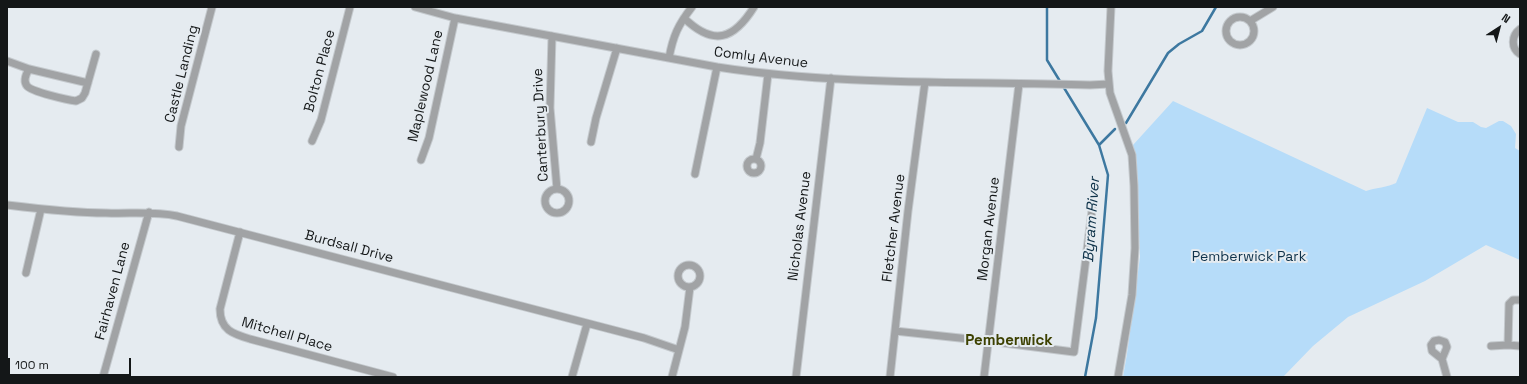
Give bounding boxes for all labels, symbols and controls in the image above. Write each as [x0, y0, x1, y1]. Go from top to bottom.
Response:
north arrow [1479, 8, 1519, 48]
text: N [1499, 10, 1513, 26]
street label: Castle Landing [162, 23, 202, 125]
street label: Bolton Place [301, 28, 339, 114]
street label: Maplewood Lane [405, 28, 447, 144]
street label: Comly Avenue [713, 44, 809, 72]
street label: Canterbury Drive [530, 68, 552, 182]
street label: Nicholas Avenue [785, 170, 815, 282]
street label: Fletcher Avenue [879, 173, 909, 283]
street label: Morgan Avenue [974, 176, 1004, 282]
water label: Byram River [1080, 177, 1104, 263]
street label: Burdsall Drive [303, 227, 395, 267]
street label: Fairhaven Lane [92, 240, 134, 342]
park label: Pemberwick Park [1192, 249, 1306, 265]
street label: Mitchell Place [240, 314, 334, 356]
district label: Pemberwick [965, 332, 1053, 350]
scale bar [10, 350, 133, 376]
text: 100 m [15, 357, 49, 373]

